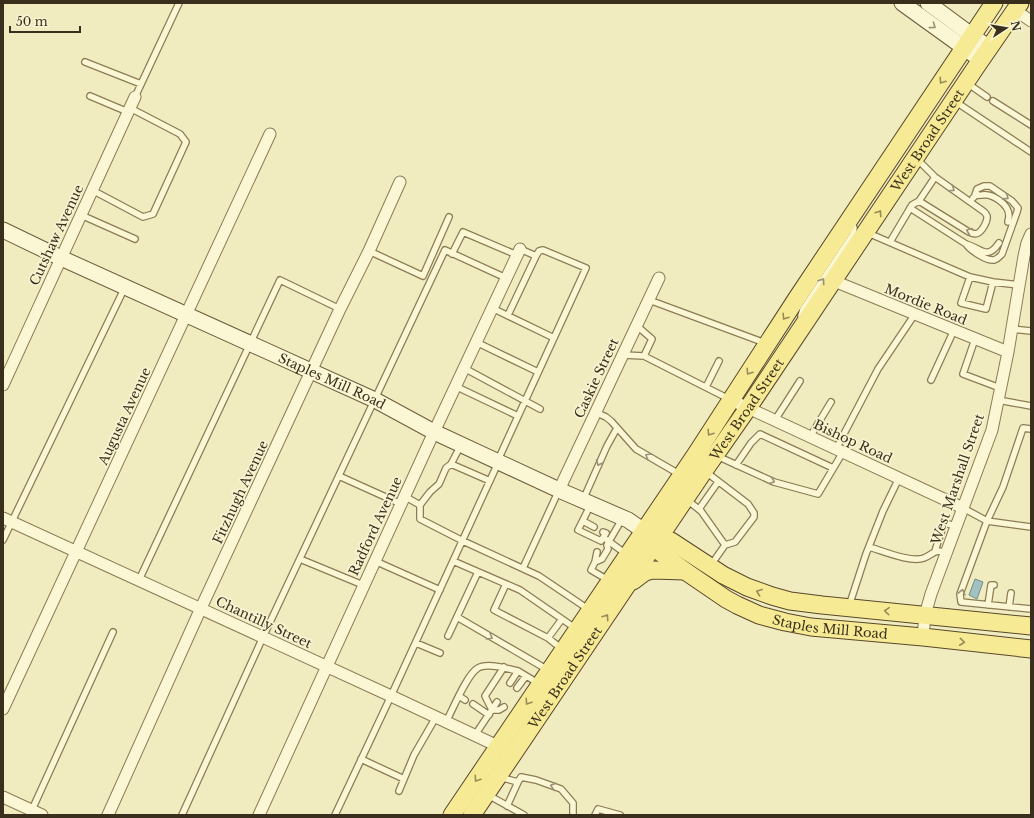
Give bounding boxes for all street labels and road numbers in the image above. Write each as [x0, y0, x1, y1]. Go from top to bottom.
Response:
street label: West Broad Street [887, 86, 968, 196]
street label: Cutshaw Avenue [26, 182, 87, 288]
street label: Mordie Road [882, 280, 970, 329]
street label: Caskie Street [571, 335, 622, 421]
street label: Staples Mill Road [276, 349, 389, 413]
street label: West Broad Street [706, 355, 788, 465]
street label: Augusta Avenue [94, 365, 154, 469]
street label: West Marshall Street [927, 411, 988, 548]
street label: Bishop Road [811, 416, 895, 467]
street label: Fitzhugh Avenue [209, 438, 272, 547]
street label: Radford Avenue [345, 474, 406, 579]
street label: Chantilly Street [213, 593, 315, 652]
street label: Staples Mill Road [770, 611, 889, 643]
street label: West Broad Street [524, 623, 606, 733]

